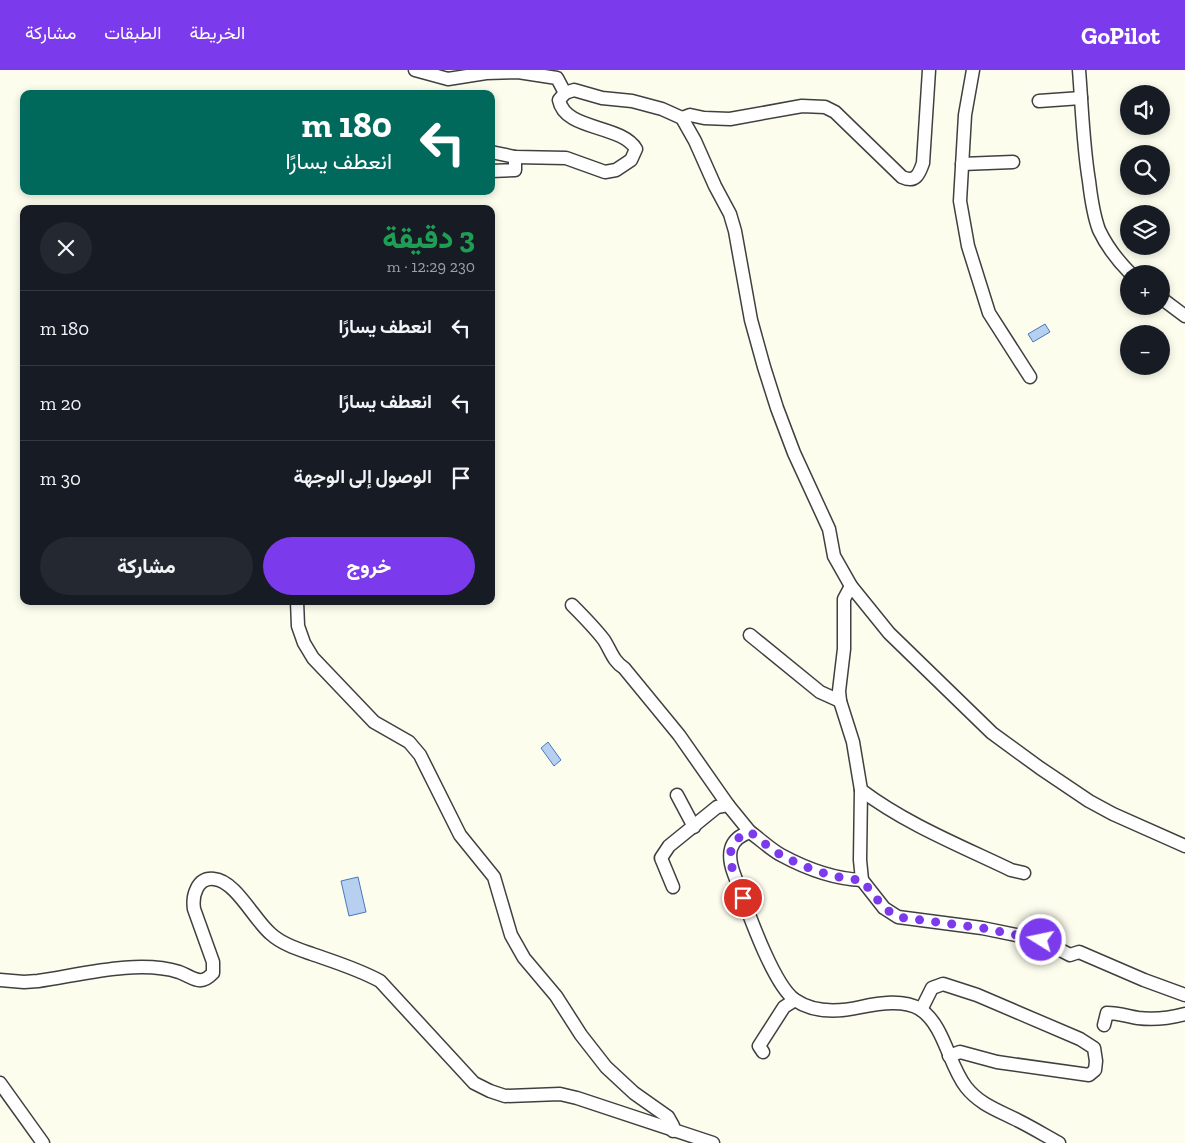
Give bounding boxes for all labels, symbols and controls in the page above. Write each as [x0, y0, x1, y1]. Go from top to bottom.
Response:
text: GoPilot [1081, 21, 1160, 50]
text: مشاركة [25, 22, 76, 44]
text: الطبقات [104, 22, 161, 44]
text: الخريطة [189, 22, 245, 44]
map controls [1120, 85, 1170, 375]
button: sound [1120, 85, 1170, 135]
text: 180 m [302, 104, 392, 146]
icon: left [410, 110, 475, 175]
button: search [1120, 145, 1170, 195]
text: انعطف يسارًا [285, 148, 392, 175]
button: layers [1120, 205, 1170, 255]
text: 3 دقيقة [382, 220, 475, 256]
button: close [40, 222, 92, 274]
text: 230 m · 12:29 [387, 257, 475, 276]
button: + [1120, 265, 1170, 315]
icon: left [447, 314, 475, 342]
text: انعطف يسارًا [339, 315, 432, 338]
text: 180 m [40, 317, 89, 340]
button: − [1120, 325, 1170, 375]
icon: left [447, 389, 475, 417]
text: انعطف يسارًا [339, 390, 432, 413]
text: 20 m [40, 392, 81, 415]
icon: arrive [447, 464, 475, 492]
text: الوصول إلى الوجهة [294, 465, 432, 488]
text: 30 m [40, 467, 81, 490]
button: مشاركة [40, 537, 253, 595]
button: خروج [263, 537, 475, 595]
pin [722, 877, 764, 919]
icon: arrive [729, 884, 757, 912]
position arrow [1014, 913, 1066, 965]

